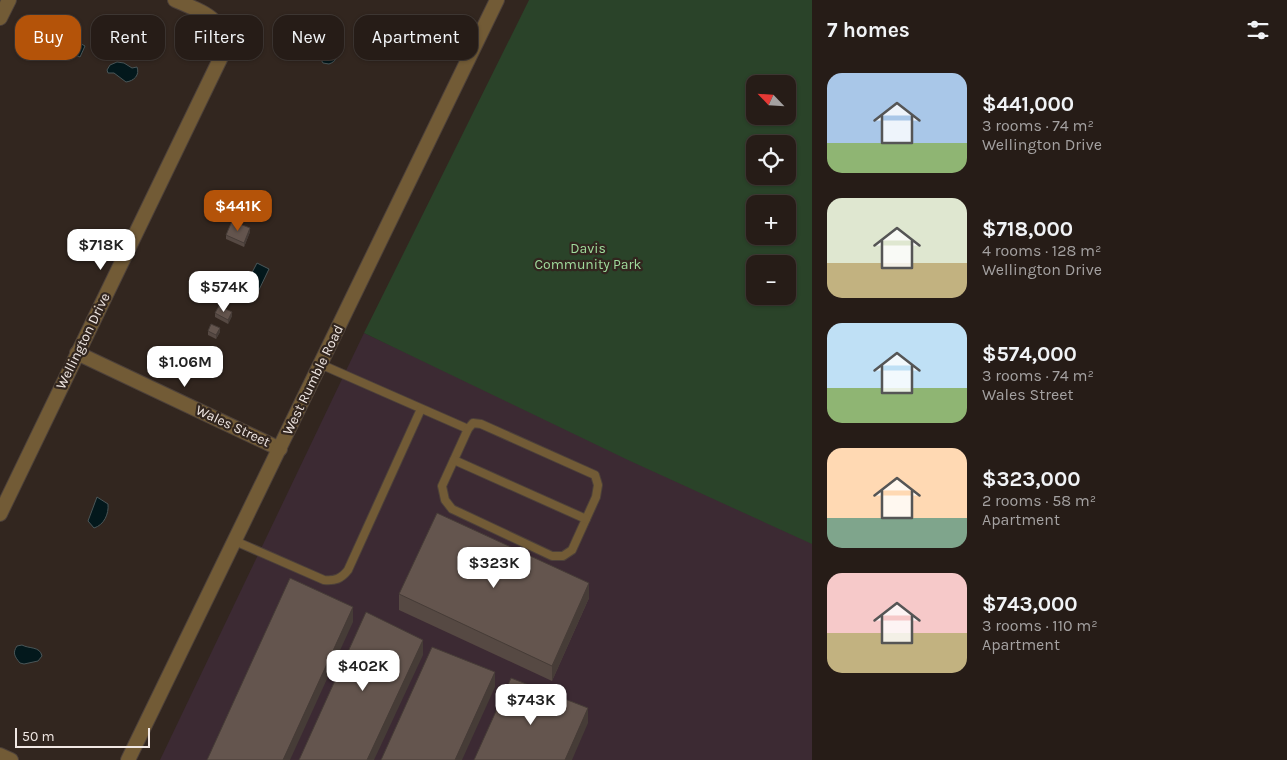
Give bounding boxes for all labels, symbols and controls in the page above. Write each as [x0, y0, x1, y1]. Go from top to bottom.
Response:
chip: Buy [15, 15, 81, 60]
chip: Rent [91, 15, 165, 60]
chip: Filters [175, 15, 263, 60]
chip: New [273, 15, 344, 60]
chip: Apartment [354, 15, 478, 60]
icon: filters [1244, 16, 1272, 44]
text: 7 homes [827, 18, 910, 42]
north arrow [746, 75, 796, 125]
map controls [746, 75, 796, 305]
text: $441,000 [982, 92, 1074, 116]
icon: home [867, 93, 927, 153]
text: 3 rooms · 74 m² [982, 116, 1094, 135]
button: locate [746, 135, 796, 185]
text: Wellington Drive [982, 135, 1102, 154]
pin: $441K [203, 190, 273, 232]
button: + [746, 195, 796, 245]
text: $441K [215, 196, 261, 215]
text: $718,000 [982, 217, 1073, 241]
icon: home [867, 218, 927, 278]
pin: $718K [66, 228, 136, 271]
text: $718K [78, 235, 124, 254]
park label: Davis Community Park [534, 240, 642, 273]
text: 4 rooms · 128 m² [982, 241, 1101, 260]
button: − [746, 255, 796, 305]
text: Wellington Drive [982, 260, 1102, 279]
pin: $574K [189, 270, 259, 313]
text: $574K [200, 277, 248, 296]
street label: Wellington Drive [52, 290, 114, 392]
street label: West Rumble Road [279, 322, 347, 438]
text: $574,000 [982, 342, 1077, 366]
icon: home [867, 343, 927, 403]
pin: $1.06M [144, 346, 226, 388]
text: $1.06M [158, 352, 212, 371]
text: 3 rooms · 74 m² [982, 366, 1094, 385]
text: Wales Street [982, 385, 1073, 404]
street label: Wales Street [193, 401, 273, 451]
text: $323,000 [982, 467, 1080, 491]
icon: home [867, 468, 927, 528]
text: 2 rooms · 58 m² [982, 491, 1096, 510]
text: Apartment [982, 510, 1060, 529]
pin: $323K [459, 546, 529, 589]
text: $323K [468, 553, 520, 572]
text: $743,000 [982, 592, 1078, 616]
icon: home [867, 593, 927, 653]
text: 3 rooms · 110 m² [982, 616, 1098, 635]
text: Apartment [982, 635, 1060, 654]
pin: $402K [328, 650, 398, 692]
text: $402K [338, 656, 388, 675]
pin: $743K [496, 684, 566, 726]
text: $743K [507, 690, 555, 709]
scale bar [15, 725, 150, 748]
text: 50 m [22, 728, 55, 745]

